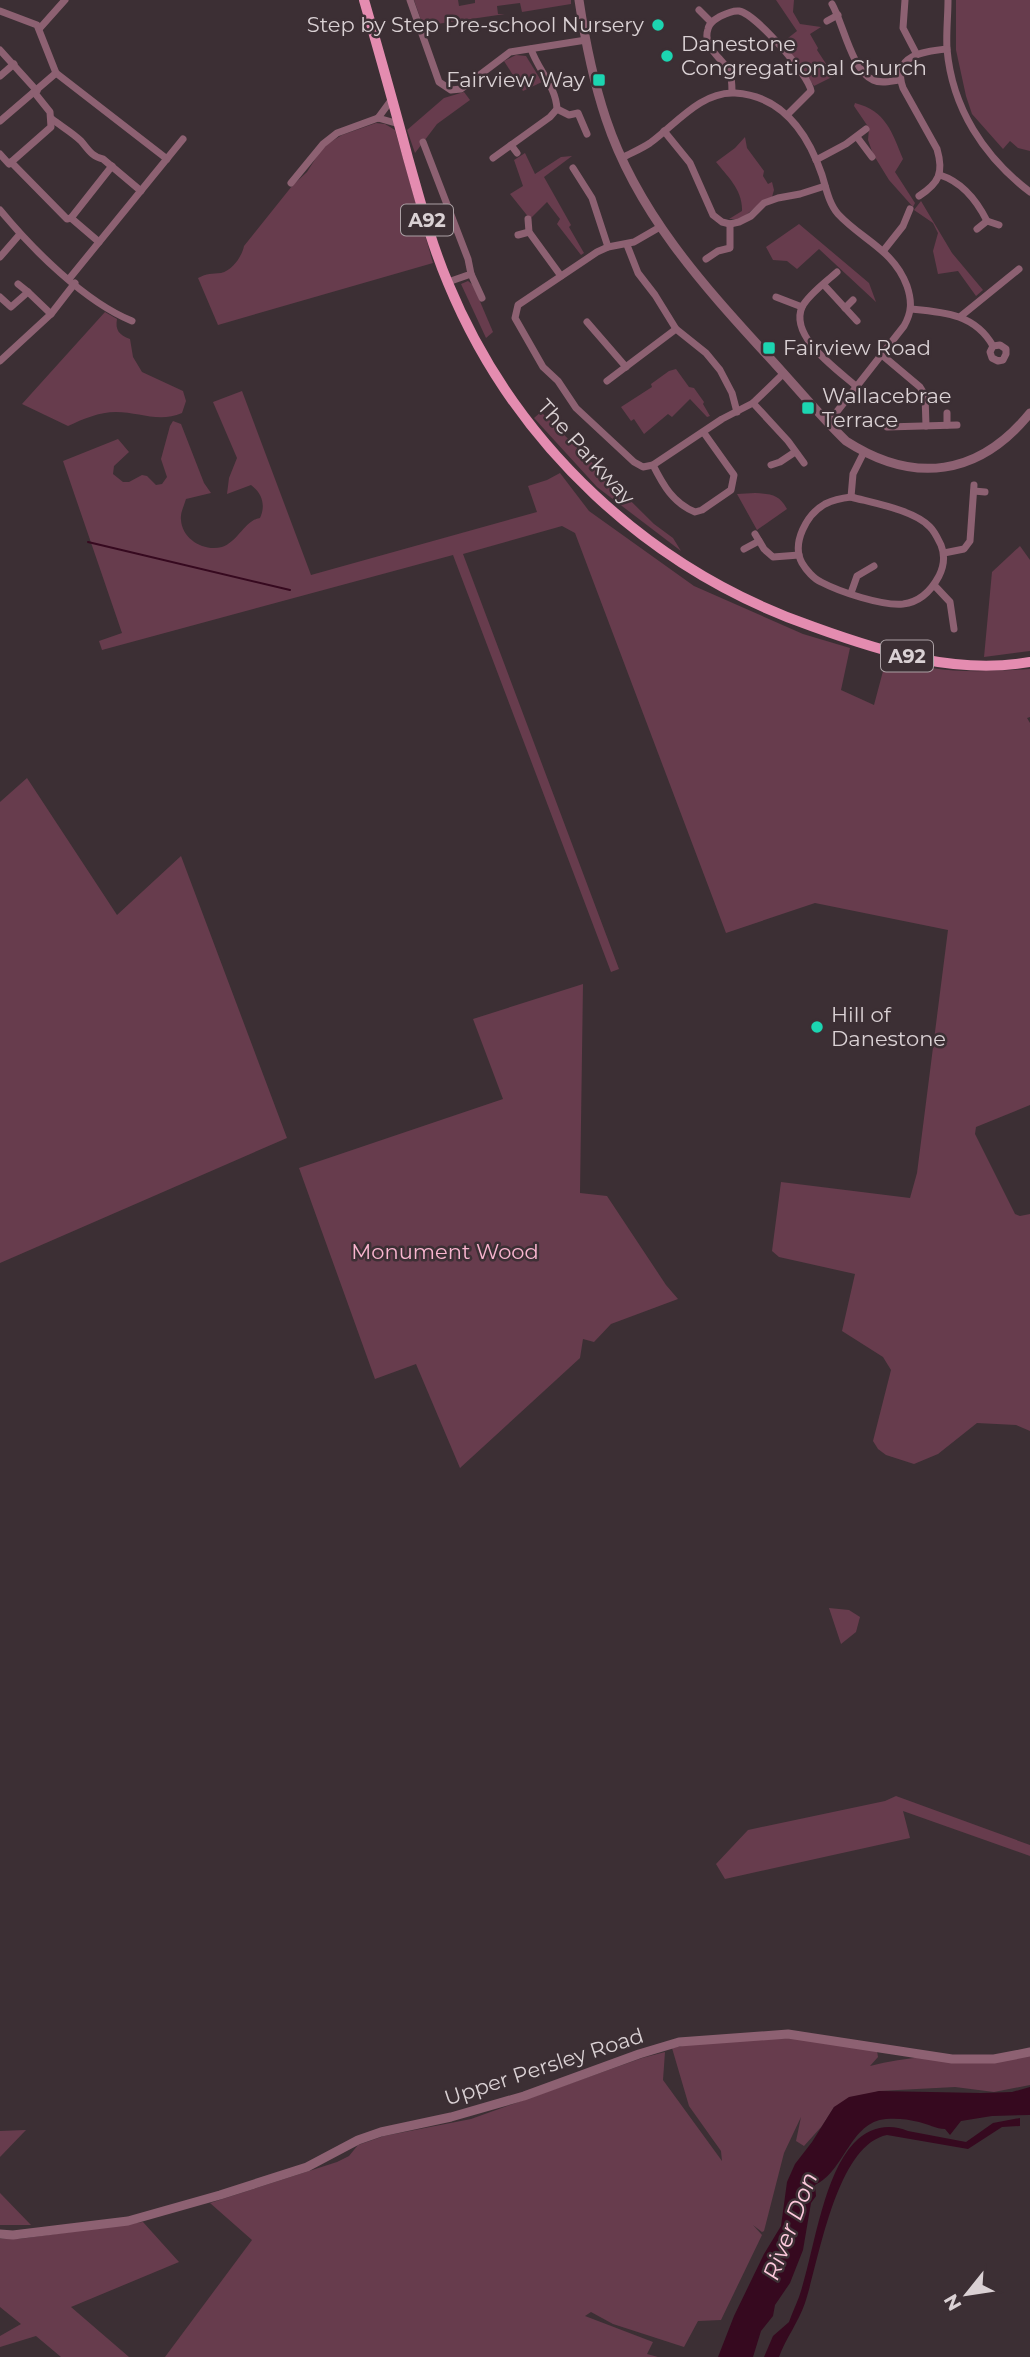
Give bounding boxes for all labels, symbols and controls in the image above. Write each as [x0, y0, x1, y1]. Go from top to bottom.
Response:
place label: Step by Step Pre-school Nursery [307, 12, 645, 37]
marker: Step by Step Pre-school Nursery [650, 17, 666, 33]
place label: Danestone Congregational Church [681, 31, 927, 80]
marker: Danestone Congregational Church [659, 48, 675, 64]
place label: Fairview Way [446, 67, 586, 92]
marker: Fairview Way [591, 72, 607, 88]
road number: A92 [401, 204, 453, 235]
place label: Fairview Road [783, 335, 931, 360]
marker: Fairview Road [761, 340, 777, 356]
place label: Wallacebrae Terrace [822, 383, 951, 432]
street label: The Parkway [533, 394, 641, 510]
marker: Wallacebrae Terrace [800, 400, 816, 416]
road number: A92 [881, 640, 933, 671]
place label: Hill of Danestone [831, 1002, 946, 1051]
marker: Hill of Danestone [809, 1019, 825, 1035]
park label: Monument Wood [351, 1239, 539, 1264]
street label: Upper Persley Road [441, 2023, 647, 2111]
water label: River Don [757, 2168, 823, 2284]
north arrow [932, 2259, 1002, 2329]
text: N [939, 2290, 967, 2315]

